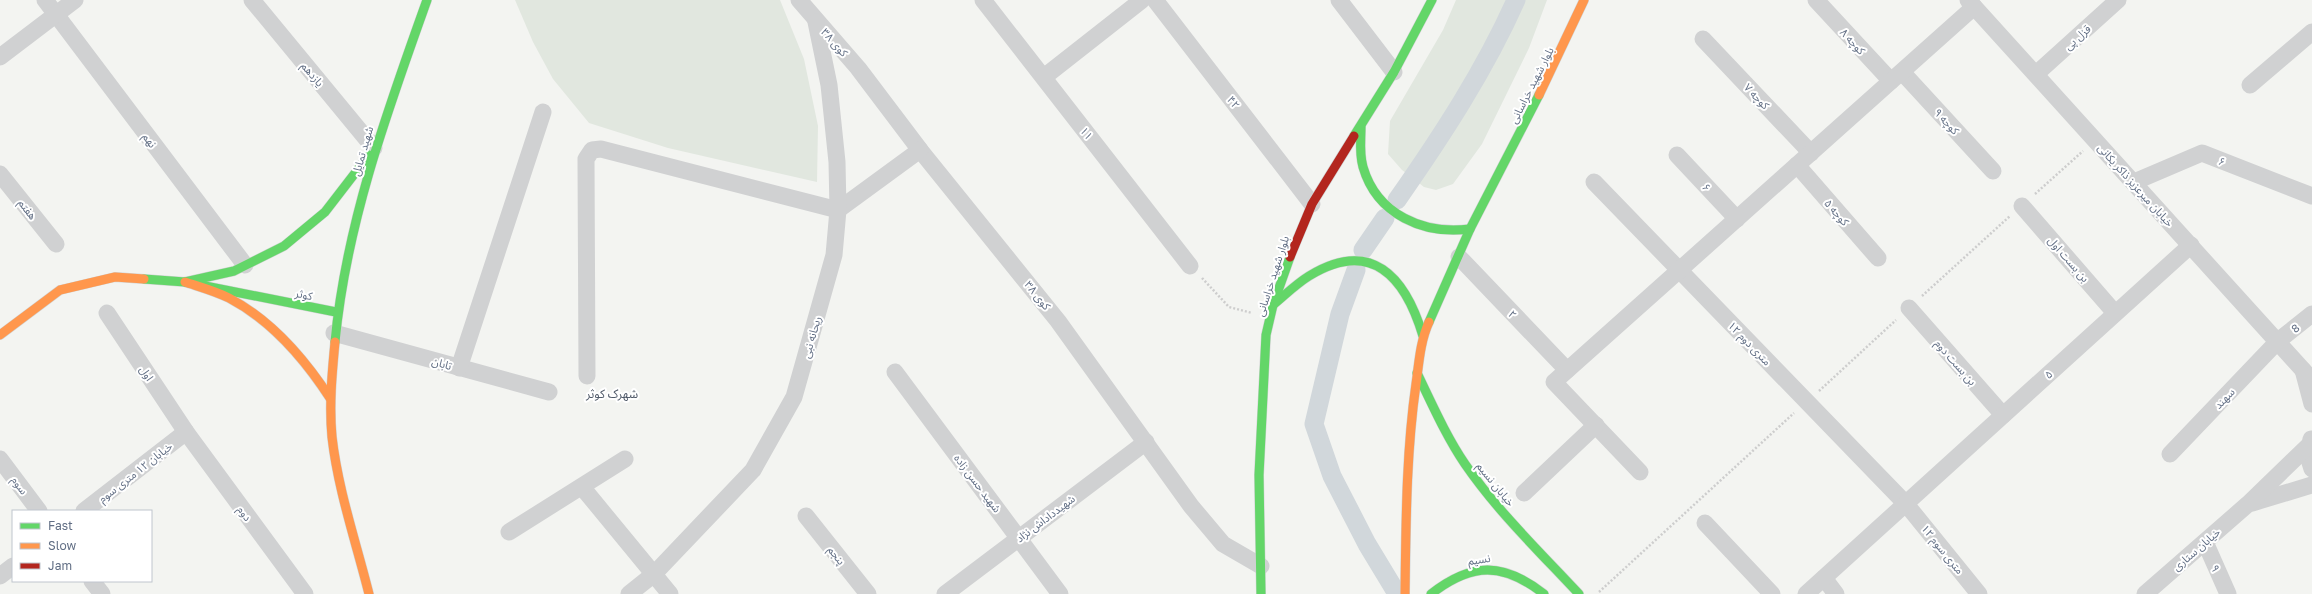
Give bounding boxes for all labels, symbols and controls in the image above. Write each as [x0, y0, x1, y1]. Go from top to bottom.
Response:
street label: قزل پی [2061, 22, 2094, 54]
street label: کوی ۳۸ [818, 25, 851, 60]
street label: کوچه ۸ [1836, 25, 1869, 58]
street label: بلوار شهید خراسانی [1506, 45, 1557, 126]
street label: یازدهم [297, 59, 327, 91]
street label: کوچه ۷ [1740, 80, 1773, 113]
street label: ۴۲ [1225, 93, 1243, 111]
street label: کوچه ۹ [1930, 105, 1963, 138]
street label: شهید تمایل [349, 124, 376, 178]
street label: ۱۱ [1078, 124, 1096, 142]
street label: نهم [138, 130, 160, 152]
street label: خیابان میرعزیز ذاکر یکانی [2095, 141, 2177, 230]
street label: ۶ [2217, 154, 2227, 168]
street label: ۶ [1700, 180, 1714, 194]
street label: هفتم [14, 196, 40, 224]
street label: کوچه ۵ [1821, 196, 1852, 229]
street label: بلوار شهید خراسانی [1253, 234, 1292, 318]
street label: بن بست اول [2045, 234, 2092, 285]
street label: کوی ۳۸ [1022, 278, 1054, 313]
street label: کوثر [293, 286, 314, 303]
street label: ۲ [1506, 307, 1520, 321]
street label: ریحانه نبی [799, 314, 824, 360]
street label: ۱۲ متری دوم [1724, 318, 1774, 369]
street label: 8 [2288, 321, 2302, 335]
street label: بن بست دوم [1931, 336, 1979, 389]
street label: تابان [430, 354, 453, 373]
street label: اول [137, 363, 157, 383]
street label: ۵ [2041, 367, 2055, 381]
street label: سهند [2211, 385, 2237, 411]
district label: شهرک کوثر [585, 386, 638, 401]
street label: خیابان ۱۲ متری سوم [96, 439, 176, 506]
street label: شهید حسن زاده [951, 451, 1004, 516]
street label: خیابان نسیم [1472, 459, 1518, 511]
street label: سوم [7, 473, 31, 498]
street label: شهیدداداش نژاد [1013, 491, 1078, 545]
street label: دوم [234, 503, 255, 524]
legend [12, 510, 152, 582]
text: Fast [48, 518, 73, 533]
street label: ۱۲ متری سوم [1918, 522, 1967, 578]
street label: خیابان ستاری [2170, 525, 2223, 574]
text: Slow [48, 538, 76, 553]
street label: پنجم [823, 543, 848, 569]
street label: نسیم [1467, 551, 1492, 570]
text: Jam [48, 558, 72, 573]
street label: ۹ [2209, 562, 2223, 574]

